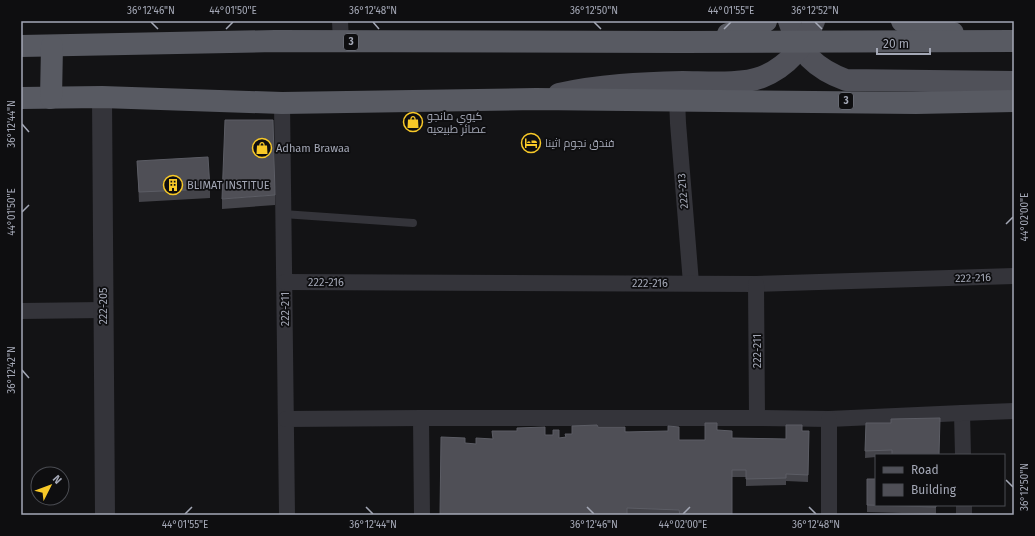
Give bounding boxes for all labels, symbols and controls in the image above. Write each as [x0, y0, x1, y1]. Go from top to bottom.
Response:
text: 36°12'46"N [127, 5, 175, 17]
text: 44°01'50"E [209, 5, 257, 17]
text: 36°12'48"N [349, 5, 397, 17]
text: 36°12'50"N [570, 5, 618, 17]
text: 44°01'55"E [708, 5, 754, 17]
text: 36°12'52"N [791, 5, 839, 17]
scale bar [877, 30, 930, 56]
road number: 3 [344, 34, 358, 50]
text: 20 m [883, 37, 909, 51]
road number: 3 [839, 93, 853, 109]
text: 36°12'44"N [6, 100, 18, 148]
place label: كيوي مانجو عصائر طبيعيه [427, 110, 487, 136]
shop icon: كيوي مانجو عصائر طبيعيه [402, 111, 424, 133]
hotel icon: فندق نجوم اثينا [520, 132, 542, 154]
shop icon: Adham Brawaa [251, 137, 273, 159]
place label: فندق نجوم اثينا [545, 137, 615, 151]
place label: Adham Brawaa [276, 142, 350, 155]
street label: 222-213 [675, 173, 691, 209]
building icon: BLIMAT INSTITUE [162, 174, 184, 196]
place label: BLIMAT INSTITUE [187, 179, 270, 192]
text: 44°01'50"E [6, 188, 18, 236]
text: 44°02'00"E [1019, 193, 1031, 241]
street label: 222-216 [955, 271, 991, 285]
street label: 222-216 [308, 276, 344, 289]
street label: 222-216 [632, 277, 668, 290]
street label: 222-205 [97, 287, 110, 325]
street label: 222-211 [279, 292, 292, 326]
street label: 222-211 [751, 334, 764, 368]
text: 36°12'42"N [6, 346, 18, 394]
legend [875, 454, 1005, 506]
text: Road [911, 463, 939, 477]
text: 36°12'50"N [1019, 463, 1031, 511]
north arrow [30, 466, 70, 506]
text: N [50, 473, 64, 487]
text: Building [911, 483, 957, 497]
text: 44°01'55"E [162, 519, 208, 531]
text: 36°12'44"N [349, 519, 397, 531]
text: 36°12'46"N [570, 519, 618, 531]
text: 44°02'00"E [659, 519, 707, 531]
text: 36°12'48"N [792, 519, 840, 531]

